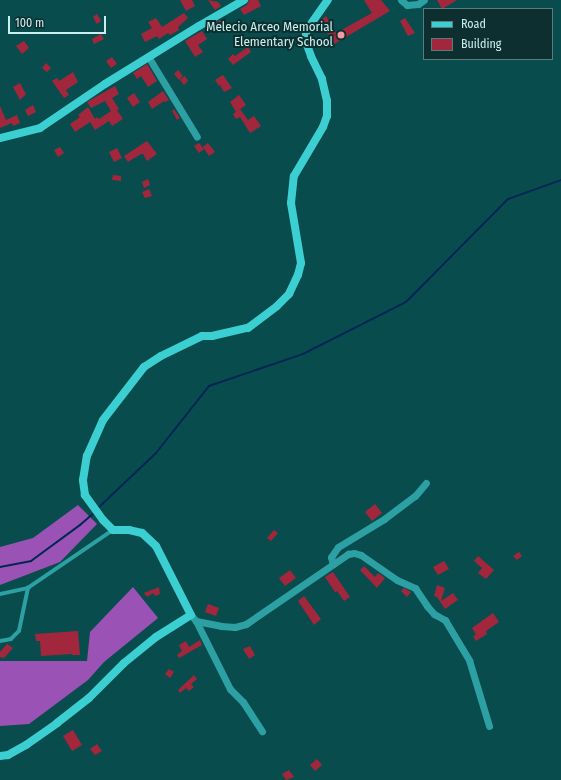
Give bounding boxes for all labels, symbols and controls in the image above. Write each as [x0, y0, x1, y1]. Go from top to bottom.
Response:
scale bar [10, 8, 108, 34]
legend [423, 8, 553, 60]
text: 100 m [15, 16, 44, 30]
text: Road [461, 17, 486, 31]
place label: Melecio Arceo Memorial Elementary School [206, 20, 333, 51]
marker: Melecio Arceo Memorial Elementary School [336, 30, 346, 40]
text: Building [461, 37, 501, 51]

